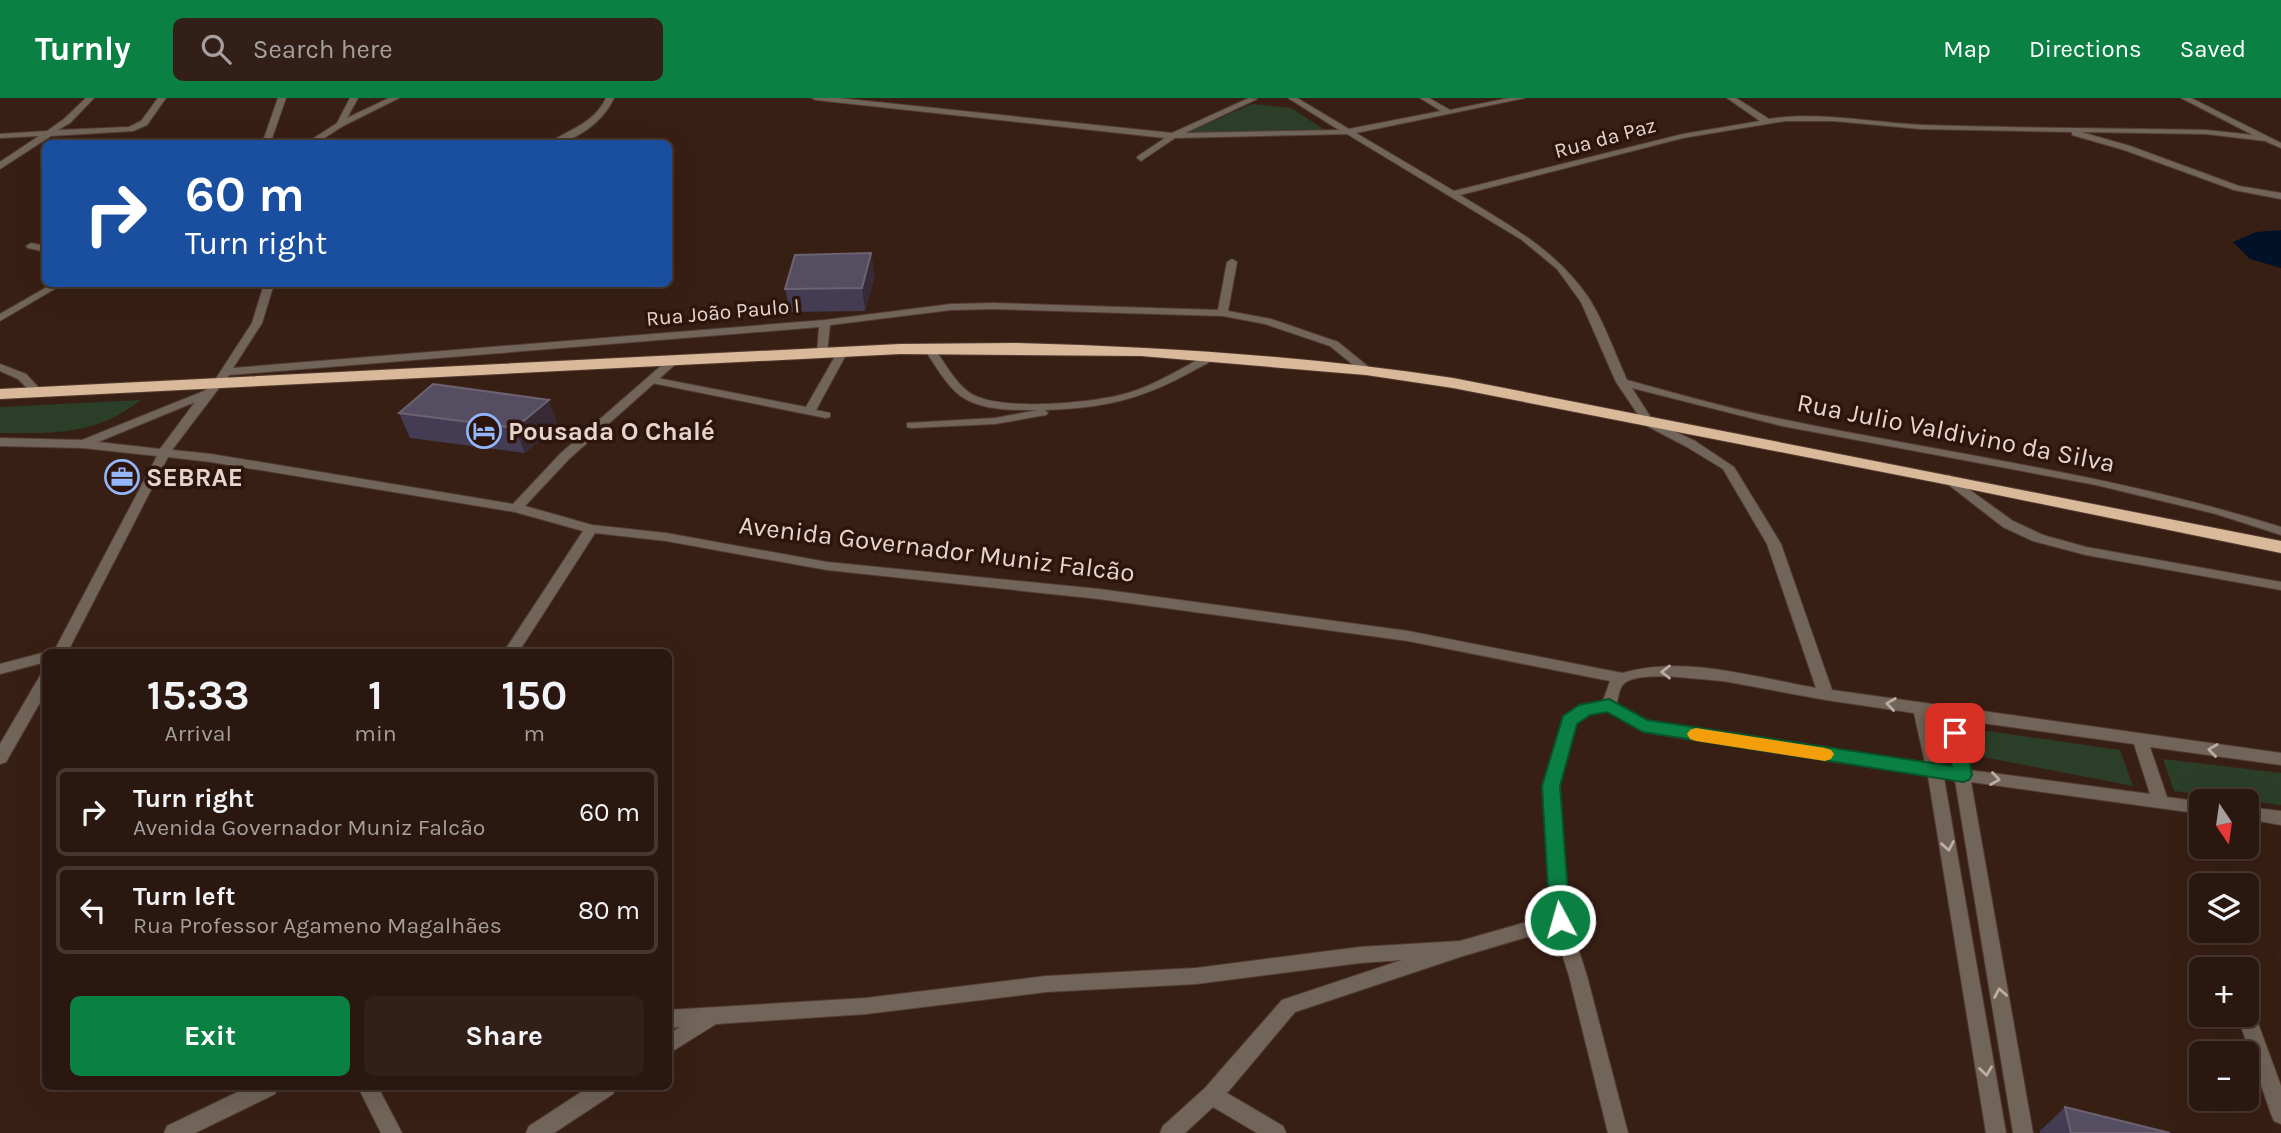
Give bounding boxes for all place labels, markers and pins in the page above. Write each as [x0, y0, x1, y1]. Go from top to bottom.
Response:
hotel icon: Pousada O Chalé [465, 412, 503, 450]
place label: Pousada O Chalé [508, 416, 715, 447]
office icon: SEBRAE [103, 458, 141, 496]
place label: SEBRAE [146, 462, 243, 493]
pin [1925, 703, 1985, 763]

